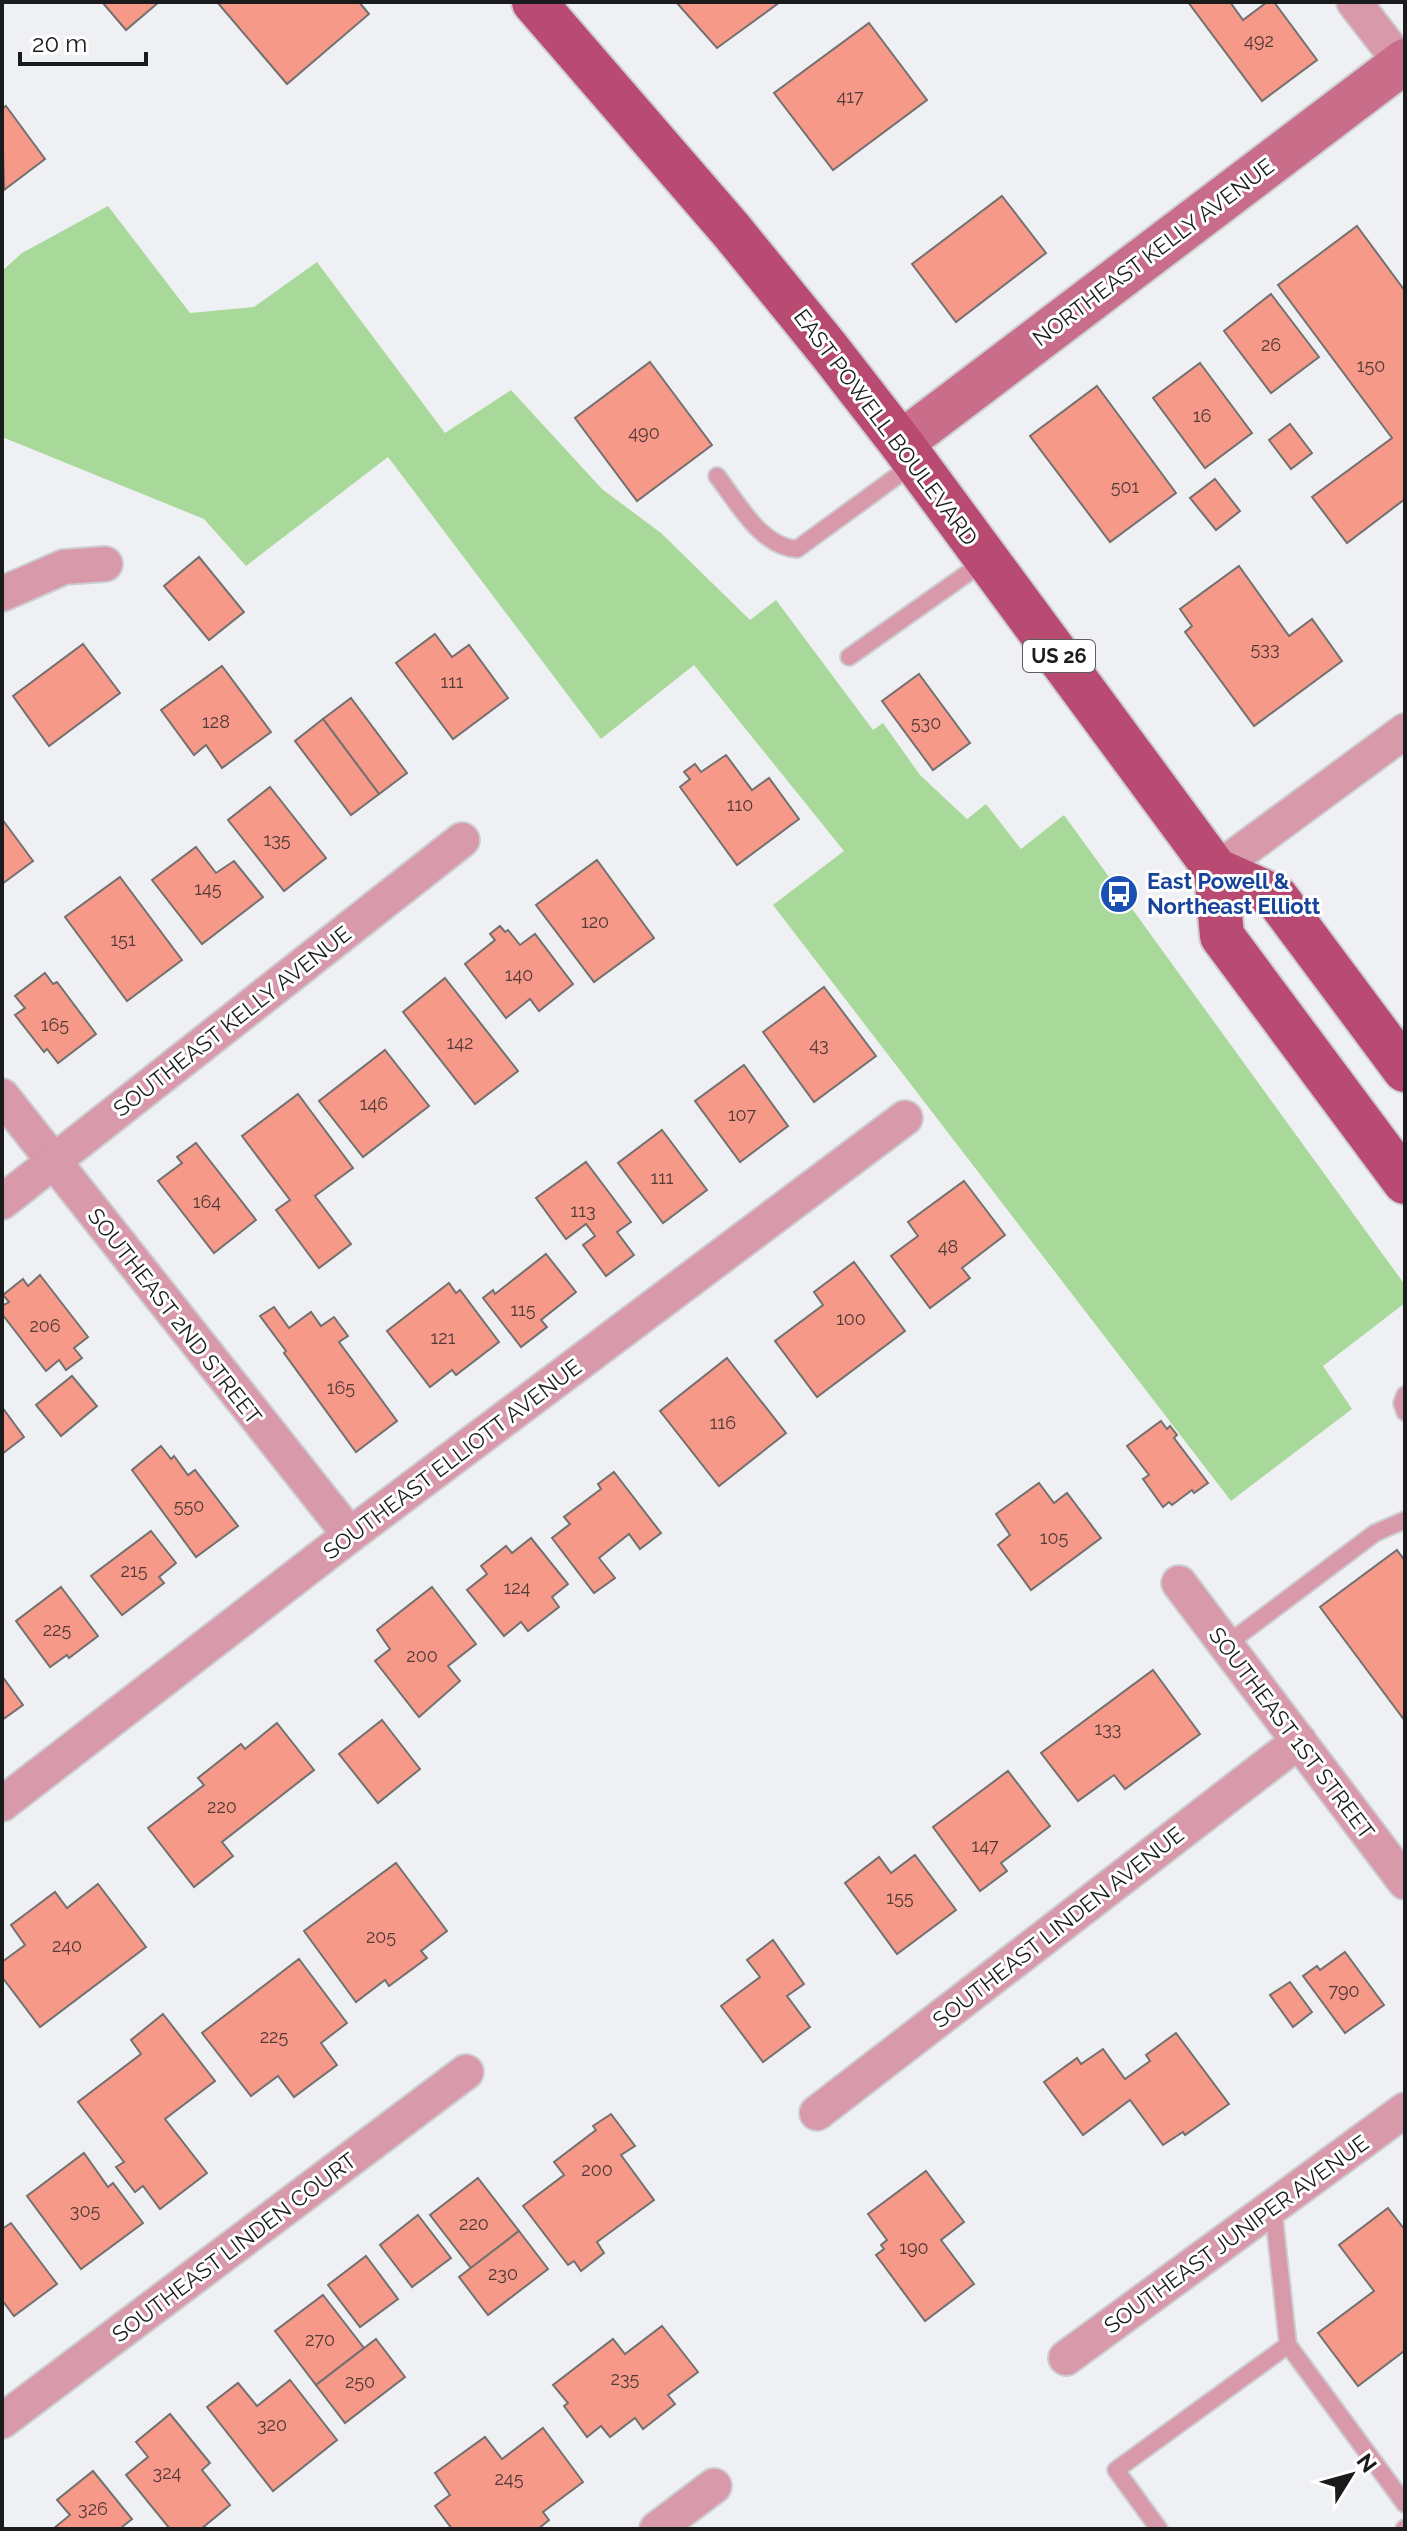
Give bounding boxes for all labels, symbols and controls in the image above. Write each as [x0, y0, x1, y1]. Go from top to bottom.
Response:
scale bar [20, 16, 146, 66]
text: 20 m [32, 29, 87, 58]
house number: 492 [1244, 30, 1274, 51]
house number: 417 [836, 86, 864, 107]
street label: NORTHEAST KELLY AVENUE [1027, 153, 1279, 351]
street label: EAST POWELL BOULEVARD [789, 304, 983, 550]
house number: 26 [1261, 334, 1281, 355]
house number: 150 [1357, 355, 1385, 376]
house number: 16 [1193, 405, 1211, 426]
house number: 490 [628, 422, 660, 443]
house number: 501 [1111, 476, 1140, 497]
house number: 533 [1250, 638, 1280, 659]
road number: US 26 [1023, 640, 1095, 672]
house number: 111 [440, 671, 464, 692]
house number: 128 [202, 711, 230, 732]
house number: 530 [911, 712, 941, 733]
house number: 110 [727, 794, 753, 815]
house number: 135 [263, 829, 291, 850]
place label: East Powell & Northeast Elliott [1147, 868, 1321, 919]
bus stop icon: East Powell & Northeast Elliott [1098, 873, 1140, 915]
house number: 145 [194, 878, 222, 899]
house number: 120 [581, 911, 609, 932]
street label: SOUTHEAST KELLY AVENUE [108, 920, 356, 1122]
house number: 151 [110, 929, 136, 950]
house number: 140 [505, 964, 533, 985]
house number: 165 [41, 1014, 69, 1035]
house number: 142 [447, 1032, 473, 1053]
house number: 43 [809, 1034, 829, 1055]
house number: 146 [360, 1093, 388, 1114]
house number: 107 [728, 1104, 756, 1125]
house number: 111 [650, 1167, 674, 1188]
house number: 164 [193, 1191, 221, 1212]
house number: 113 [570, 1200, 596, 1221]
street label: SOUTHEAST 2ND STREET [83, 1203, 268, 1430]
house number: 48 [938, 1236, 958, 1257]
house number: 115 [510, 1299, 536, 1320]
house number: 100 [836, 1308, 866, 1329]
house number: 206 [29, 1315, 61, 1336]
house number: 121 [431, 1327, 456, 1348]
street label: SOUTHEAST ELLIOTT AVENUE [318, 1353, 586, 1565]
house number: 165 [327, 1377, 355, 1398]
house number: 116 [710, 1412, 736, 1433]
house number: 550 [174, 1495, 204, 1516]
house number: 105 [1040, 1527, 1068, 1548]
house number: 215 [121, 1560, 148, 1581]
house number: 124 [504, 1577, 531, 1598]
house number: 225 [43, 1619, 71, 1640]
street label: SOUTHEAST 1ST STREET [1204, 1622, 1380, 1844]
house number: 200 [406, 1645, 438, 1666]
house number: 133 [1095, 1718, 1121, 1739]
house number: 220 [207, 1796, 237, 1817]
street label: SOUTHEAST LINDEN AVENUE [927, 1821, 1189, 2033]
house number: 147 [971, 1835, 999, 1856]
house number: 155 [886, 1887, 914, 1908]
house number: 205 [366, 1926, 396, 1947]
house number: 240 [52, 1935, 82, 1956]
house number: 790 [1328, 1980, 1360, 2001]
house number: 225 [260, 2026, 288, 2047]
street label: SOUTHEAST JUNIPER AVENUE [1099, 2129, 1373, 2339]
street label: SOUTHEAST LINDEN COURT [107, 2146, 362, 2347]
house number: 200 [581, 2159, 613, 2180]
house number: 305 [70, 2200, 100, 2221]
house number: 220 [459, 2213, 489, 2234]
house number: 190 [899, 2237, 929, 2258]
house number: 230 [488, 2263, 518, 2284]
house number: 270 [305, 2329, 335, 2350]
house number: 235 [611, 2368, 640, 2389]
house number: 250 [345, 2371, 375, 2392]
house number: 320 [257, 2414, 287, 2435]
north arrow [1311, 2435, 1391, 2515]
text: N [1352, 2448, 1382, 2477]
house number: 324 [153, 2462, 182, 2483]
house number: 245 [494, 2468, 524, 2489]
house number: 326 [78, 2498, 108, 2519]

